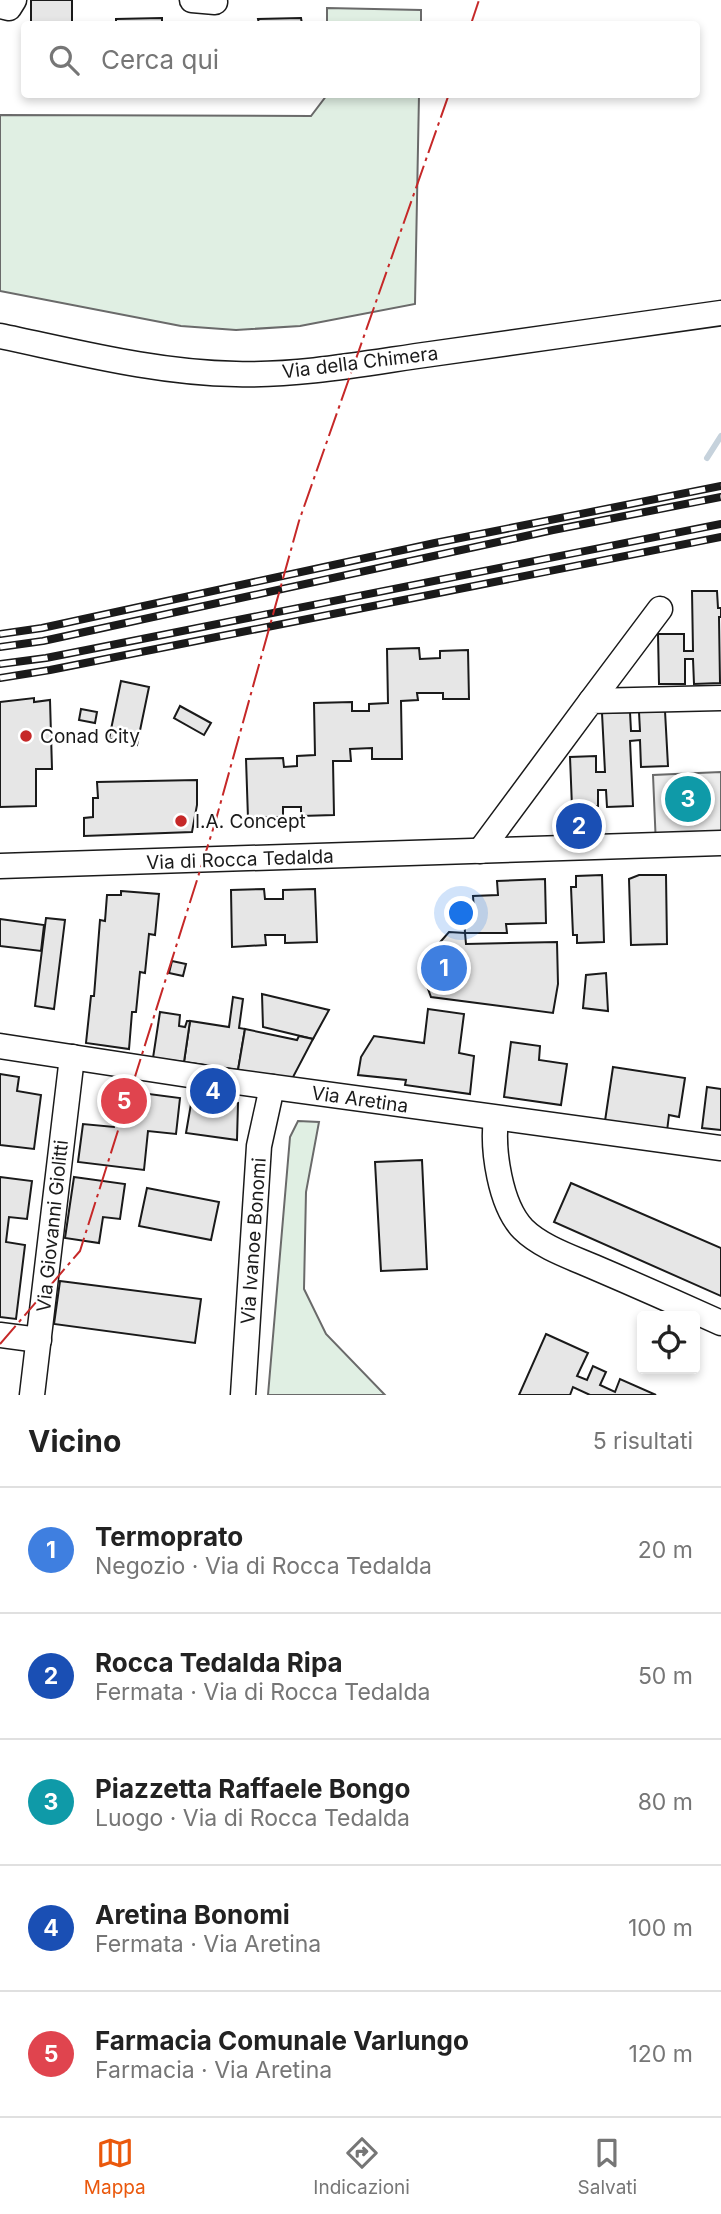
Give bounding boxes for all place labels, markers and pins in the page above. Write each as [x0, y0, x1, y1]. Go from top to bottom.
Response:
place label: Conad City [40, 725, 140, 748]
marker: Conad City [18, 728, 34, 744]
pin: 3 [665, 773, 711, 825]
pin: 2 [556, 800, 602, 852]
place label: I.A. Concept [195, 810, 306, 833]
marker: I.A. Concept [173, 813, 189, 829]
pin: 1 [421, 942, 467, 994]
pin: 4 [190, 1065, 236, 1117]
pin: 5 [101, 1075, 147, 1127]

